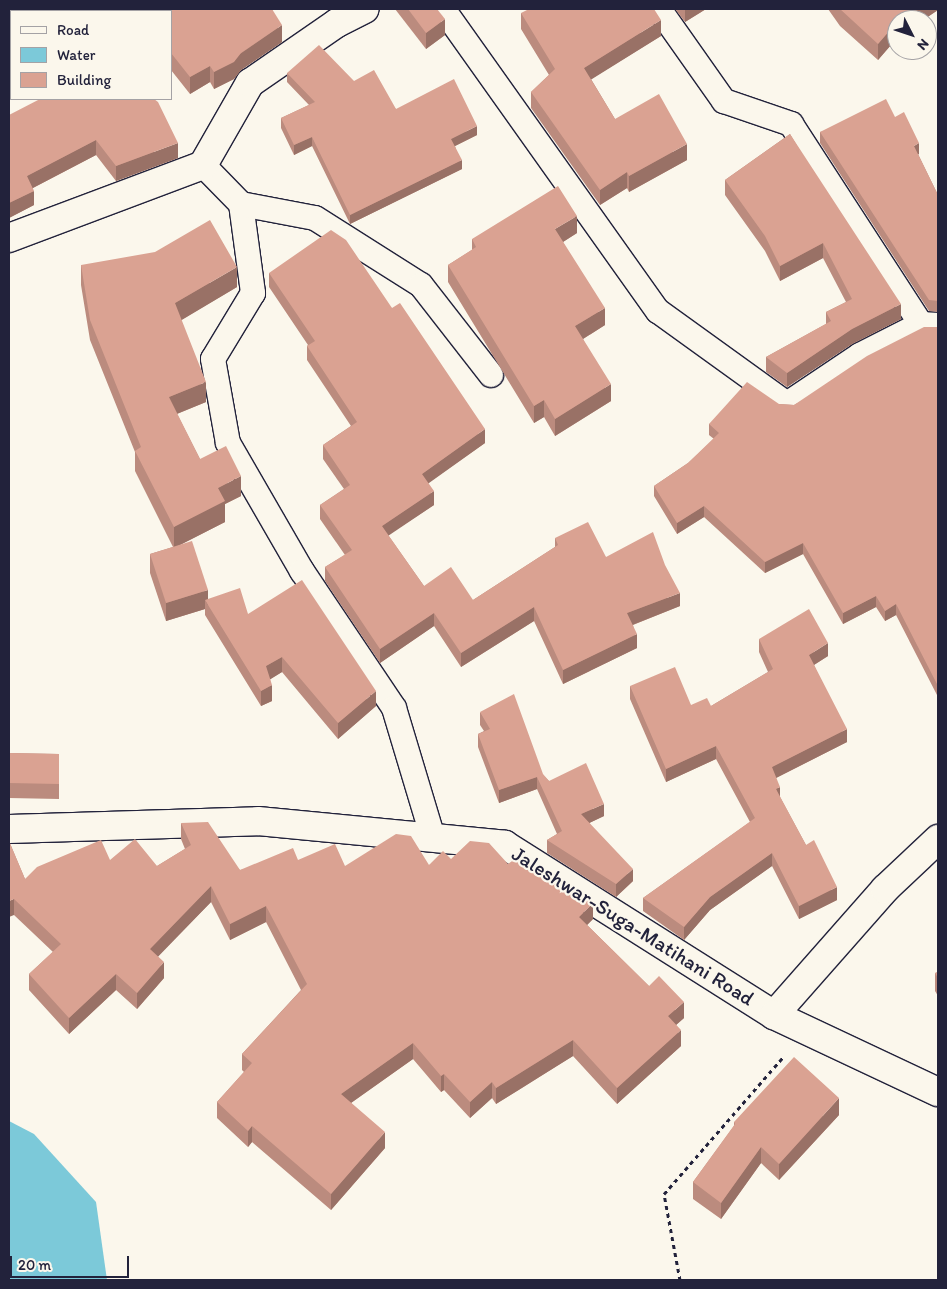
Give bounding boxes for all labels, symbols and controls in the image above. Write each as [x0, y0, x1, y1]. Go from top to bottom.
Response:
legend [10, 10, 172, 100]
north arrow [887, 10, 937, 60]
text: Road [57, 21, 89, 39]
text: N [913, 35, 932, 54]
text: Water [57, 46, 95, 64]
text: Building [57, 71, 111, 89]
street label: Jaleshwar-Suga-Matihani Road [507, 841, 759, 1011]
scale bar [12, 1246, 131, 1278]
text: 20 m [18, 1256, 51, 1274]

